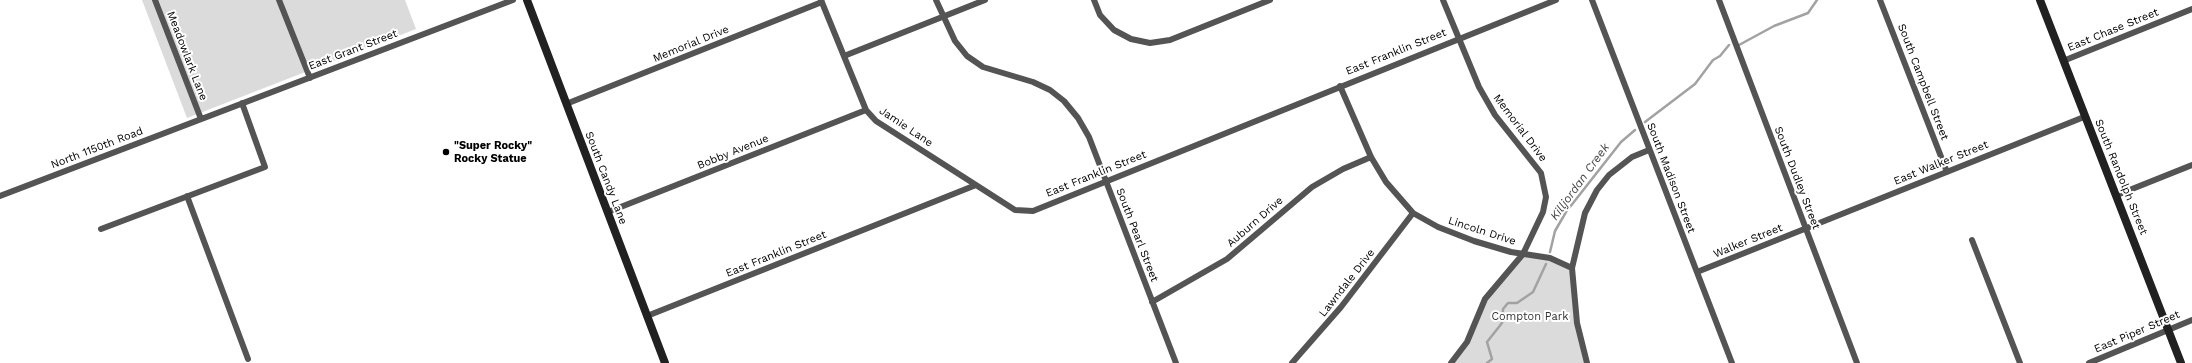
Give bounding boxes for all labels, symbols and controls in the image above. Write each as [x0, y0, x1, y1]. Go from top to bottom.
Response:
street label: East Chase Street [2066, 6, 2160, 54]
street label: Meadowlark Lane [164, 10, 210, 102]
street label: South Campbell Street [1895, 22, 1951, 142]
street label: Memorial Drive [651, 23, 731, 65]
street label: East Franklin Street [1344, 26, 1448, 78]
street label: East Grant Street [307, 27, 399, 73]
street label: Memorial Drive [1490, 92, 1550, 164]
street label: Jamie Lane [877, 104, 935, 150]
street label: South Randolph Street [2092, 117, 2150, 237]
street label: South Madison Street [1644, 121, 1698, 235]
street label: North 1150th Road [49, 124, 145, 172]
street label: South Dudley Street [1771, 125, 1823, 231]
street label: South Candy Lane [582, 130, 630, 226]
street label: Bobby Avenue [695, 132, 771, 172]
street label: East Walker Street [1892, 138, 1990, 188]
place label: "Super Rocky" Rocky Statue [454, 139, 532, 165]
water label: Killjordan Creek [1547, 141, 1613, 223]
marker: "Super Rocky" Rocky Statue [441, 147, 451, 157]
street label: East Franklin Street [1044, 148, 1148, 200]
street label: South Pearl Street [1113, 186, 1161, 284]
street label: Auburn Drive [1224, 194, 1286, 250]
street label: Lincoln Drive [1447, 214, 1517, 248]
street label: Walker Street [1711, 221, 1785, 261]
street label: East Franklin Street [724, 228, 828, 280]
street label: Lawndale Drive [1316, 246, 1378, 320]
street label: East Piper Street [2092, 308, 2182, 356]
park label: Compton Park [1492, 310, 1568, 324]

